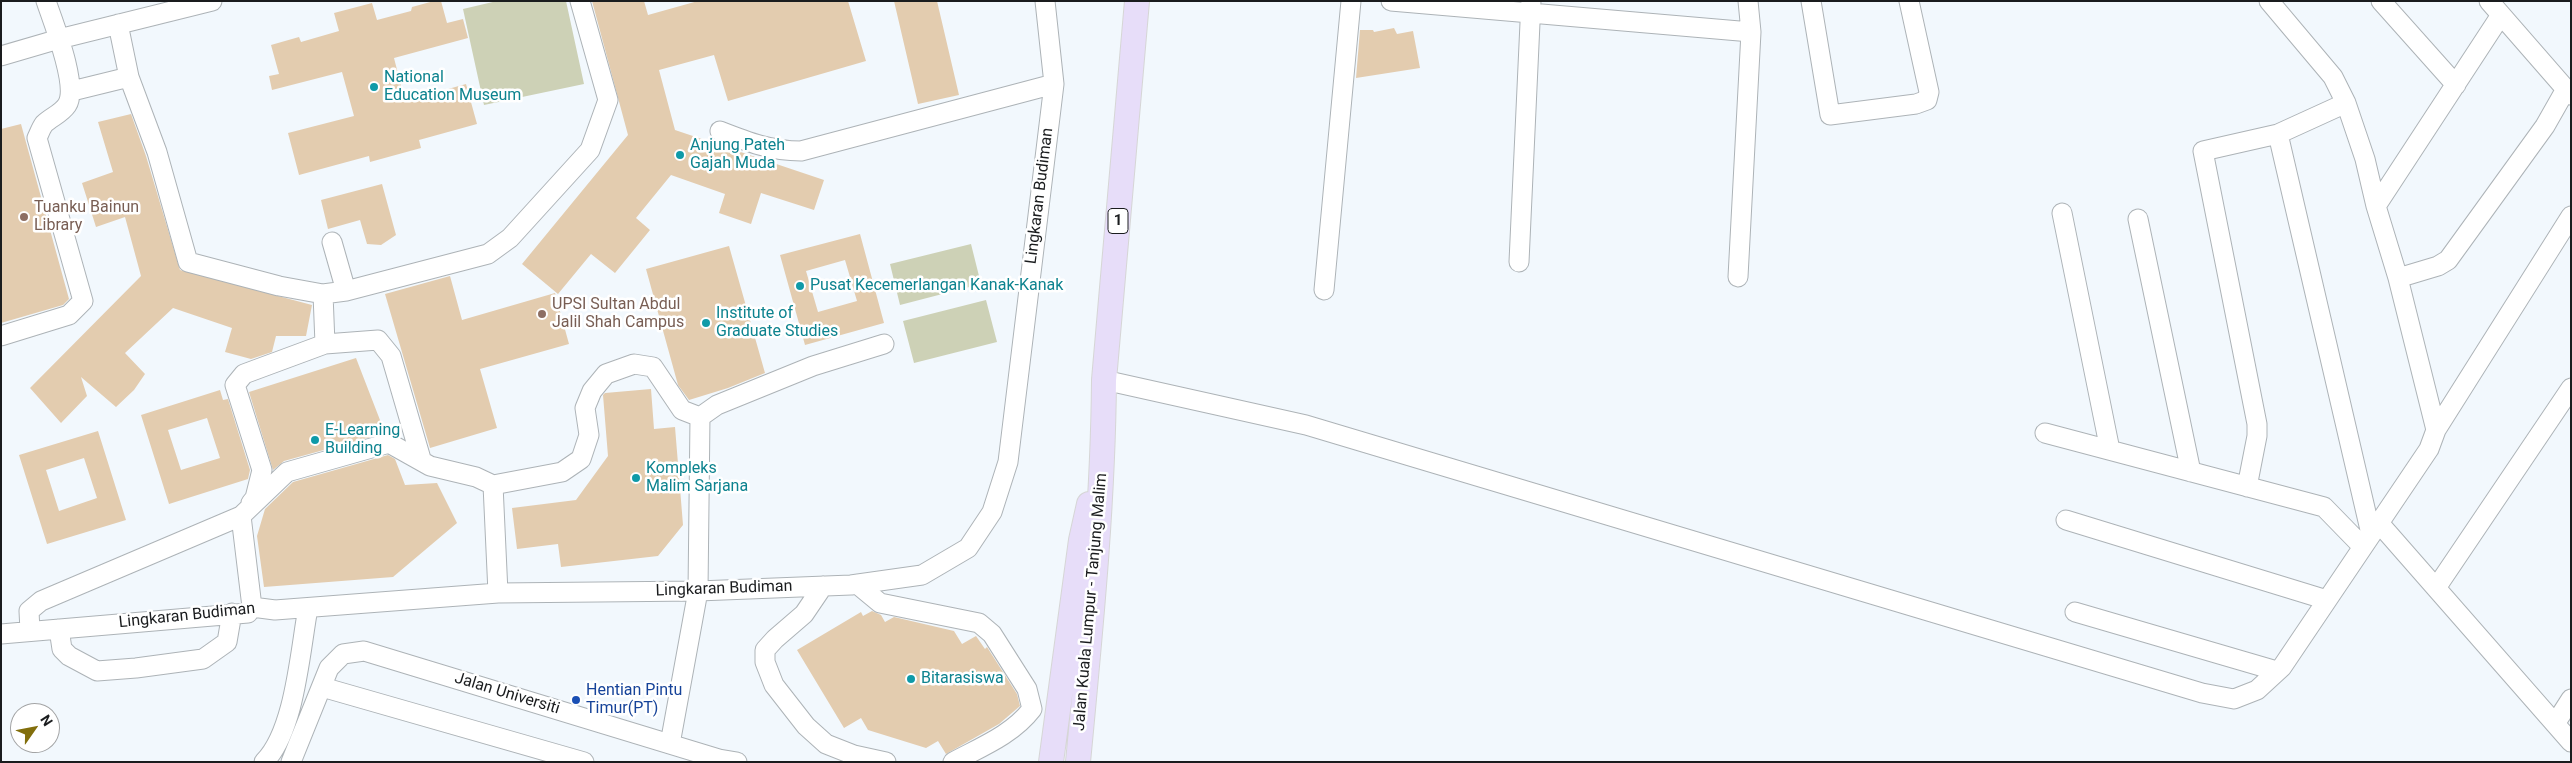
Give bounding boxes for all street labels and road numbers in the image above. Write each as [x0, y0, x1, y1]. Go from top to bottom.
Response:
street label: Lingkaran Budiman [1022, 127, 1058, 265]
road number: 1 [1108, 208, 1128, 234]
street label: Jalan Kuala Lumpur - Tanjung Malim [1070, 472, 1112, 732]
street label: Lingkaran Budiman [655, 577, 793, 601]
street label: Lingkaran Budiman [118, 599, 256, 633]
street label: Jalan Universiti [452, 669, 562, 719]

